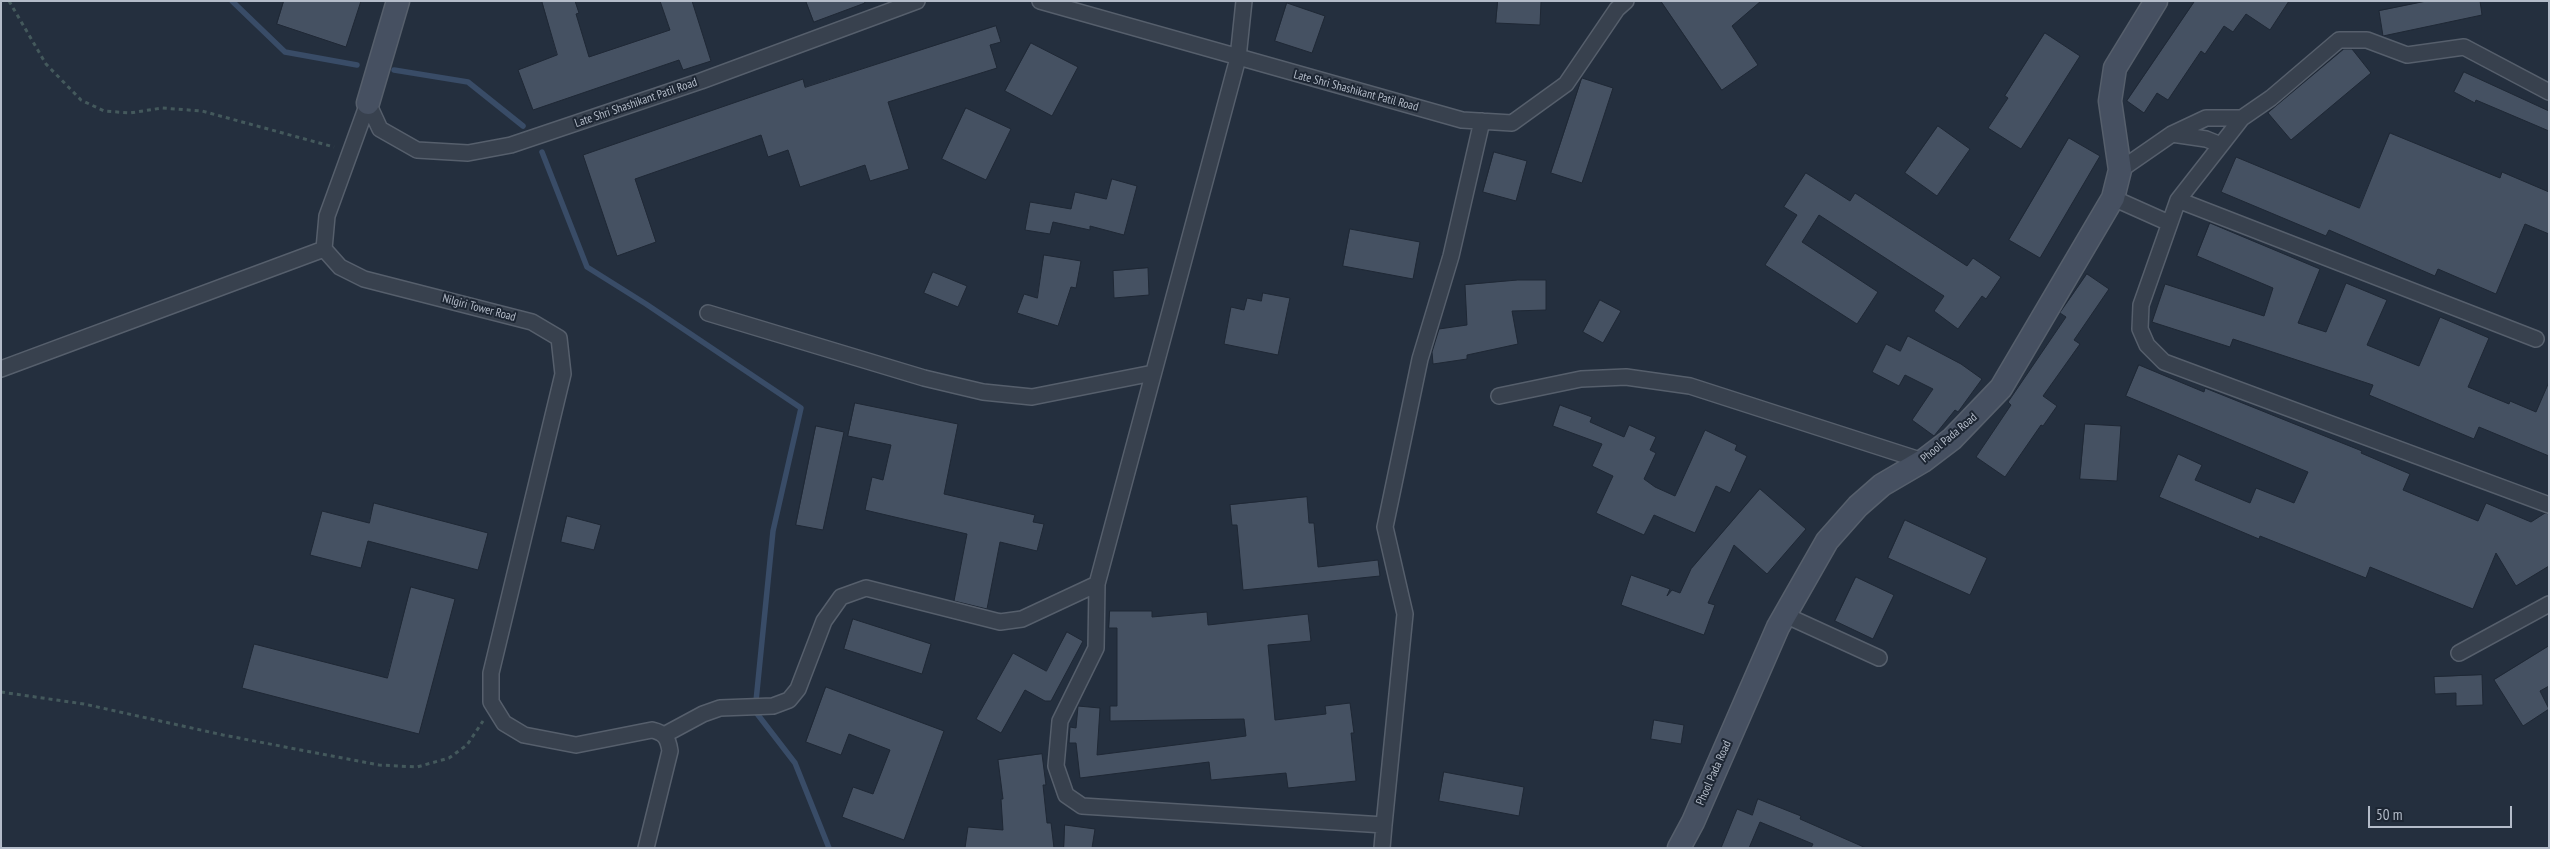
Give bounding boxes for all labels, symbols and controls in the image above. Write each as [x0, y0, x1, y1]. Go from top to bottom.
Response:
street label: Late Shri Shashikant Patil Road [1292, 67, 1420, 115]
street label: Late Shri Shashikant Patil Road [573, 75, 699, 131]
street label: Nilgiri Tower Road [441, 291, 517, 325]
street label: Phool Pada Road [1918, 410, 1980, 466]
street label: Phool Pada Road [1693, 738, 1735, 808]
scale bar [2370, 796, 2514, 828]
text: 50 m [2376, 805, 2402, 824]

